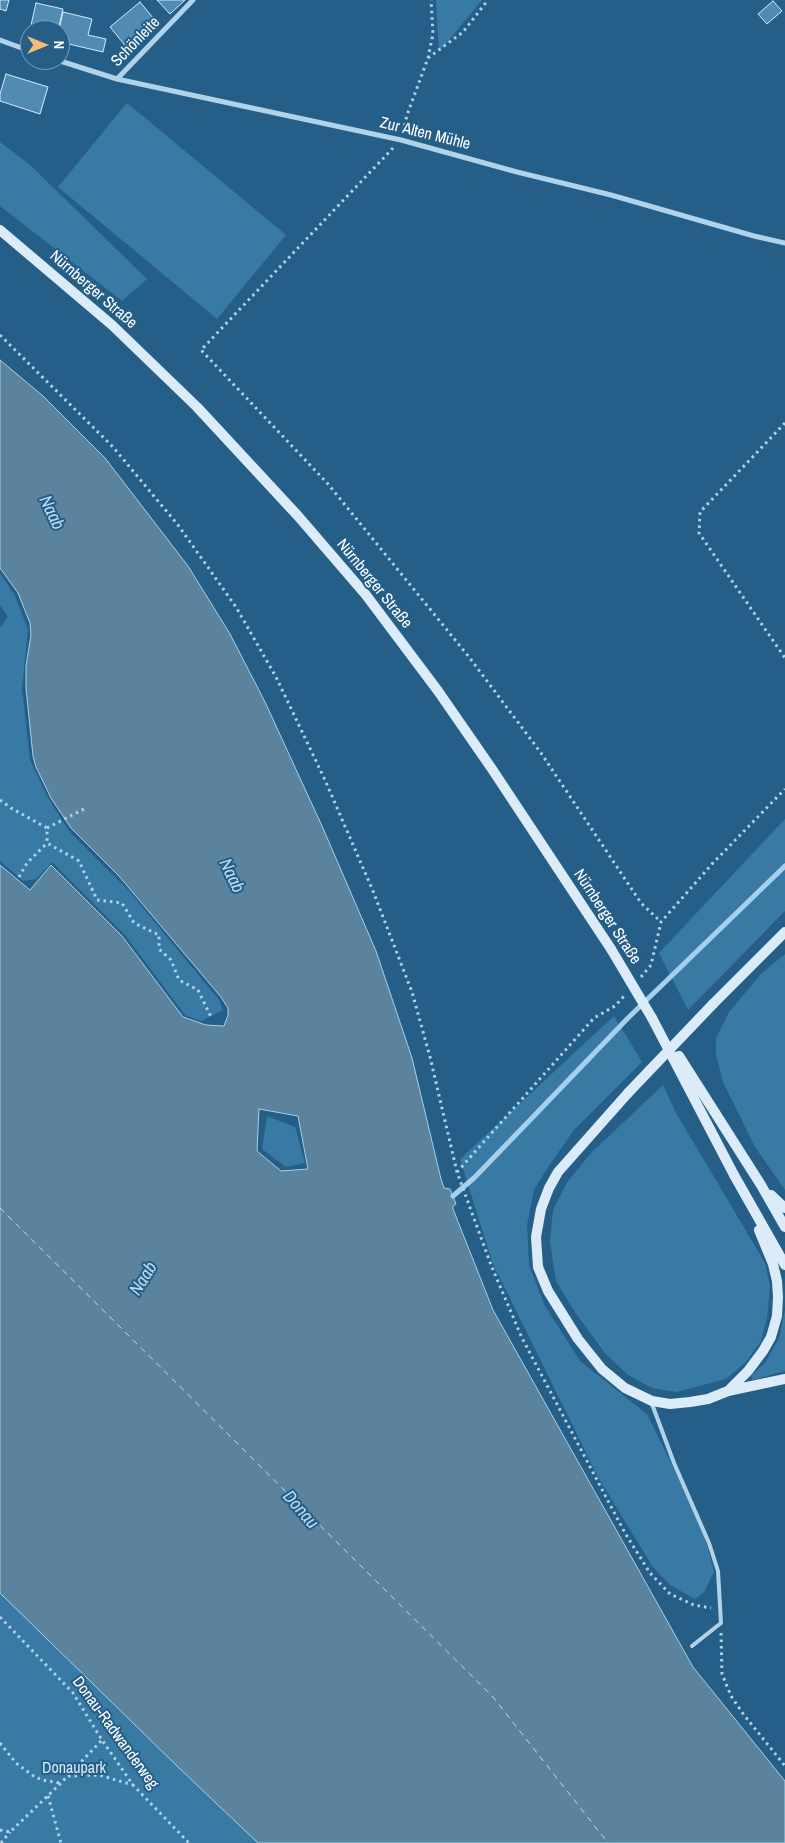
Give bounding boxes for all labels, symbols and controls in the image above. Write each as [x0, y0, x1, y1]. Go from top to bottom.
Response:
street label: Schönleite [108, 13, 164, 71]
north arrow [20, 20, 70, 70]
text: N [50, 41, 68, 49]
street label: Zur Alten Mühle [378, 113, 472, 155]
street label: Nürnberger Straße [45, 247, 141, 333]
water label: Naab [34, 492, 68, 534]
street label: Nürnberger Straße [332, 535, 416, 633]
water label: Naab [214, 855, 248, 897]
street label: Nürnberger Straße [569, 866, 645, 968]
water label: Naab [125, 1258, 163, 1300]
water label: Donau [278, 1487, 322, 1533]
street label: Donau-Radwanderweg [68, 1673, 162, 1793]
park label: Donaupark [42, 1759, 106, 1779]

